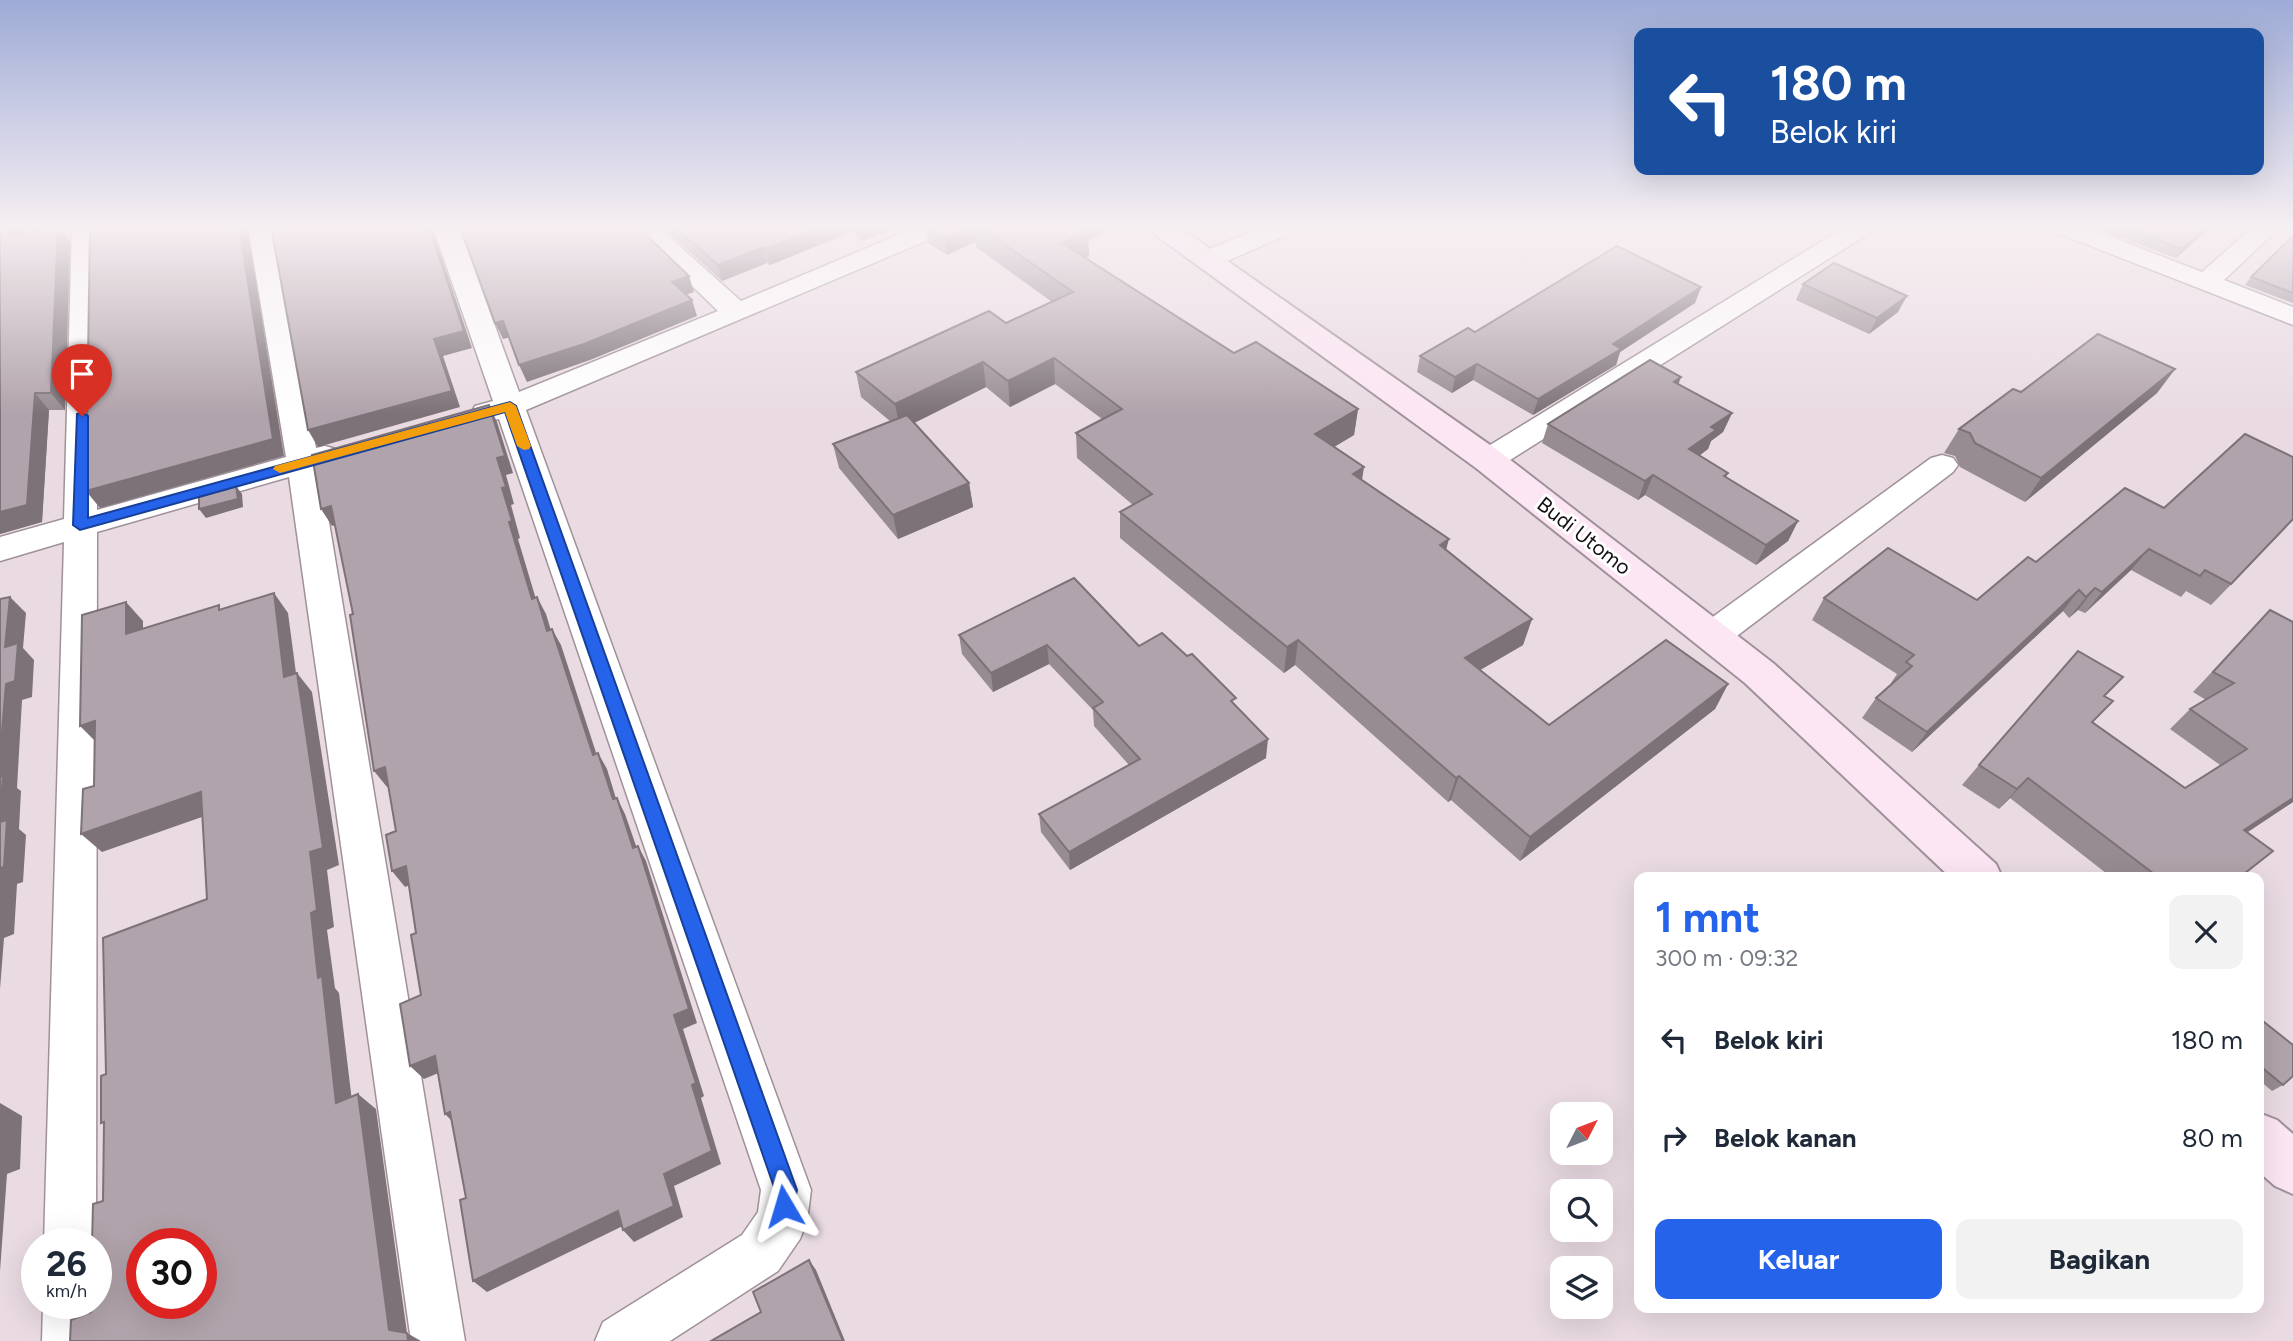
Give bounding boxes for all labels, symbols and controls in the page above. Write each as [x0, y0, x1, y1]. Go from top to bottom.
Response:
text: 180 m [1770, 53, 1907, 112]
icon: left [1655, 56, 1746, 147]
text: Belok kiri [1770, 113, 1897, 151]
pin [52, 344, 112, 416]
icon: arrive [63, 355, 101, 393]
street label: Budi Utomo [1533, 491, 1636, 580]
text: 1 mnt [1655, 892, 1760, 943]
button: close [2169, 895, 2243, 969]
text: 300 m · 09:32 [1655, 944, 1798, 972]
icon: left [1655, 1021, 1693, 1059]
text: Belok kiri [1714, 1024, 1823, 1056]
text: 180 m [2171, 1024, 2243, 1056]
north arrow [1550, 1102, 1614, 1166]
map controls [1550, 1102, 1613, 1319]
icon: right [1655, 1119, 1693, 1157]
text: Belok kanan [1714, 1122, 1857, 1154]
text: 80 m [2182, 1122, 2243, 1154]
position arrow [747, 1169, 821, 1243]
button: search [1550, 1179, 1613, 1242]
button: Keluar [1655, 1219, 1942, 1299]
button: Bagikan [1956, 1219, 2243, 1299]
speed limit sign: 30 [126, 1228, 217, 1319]
text: 26 [46, 1243, 87, 1285]
button: layers [1550, 1256, 1613, 1319]
text: km/h [46, 1280, 87, 1302]

